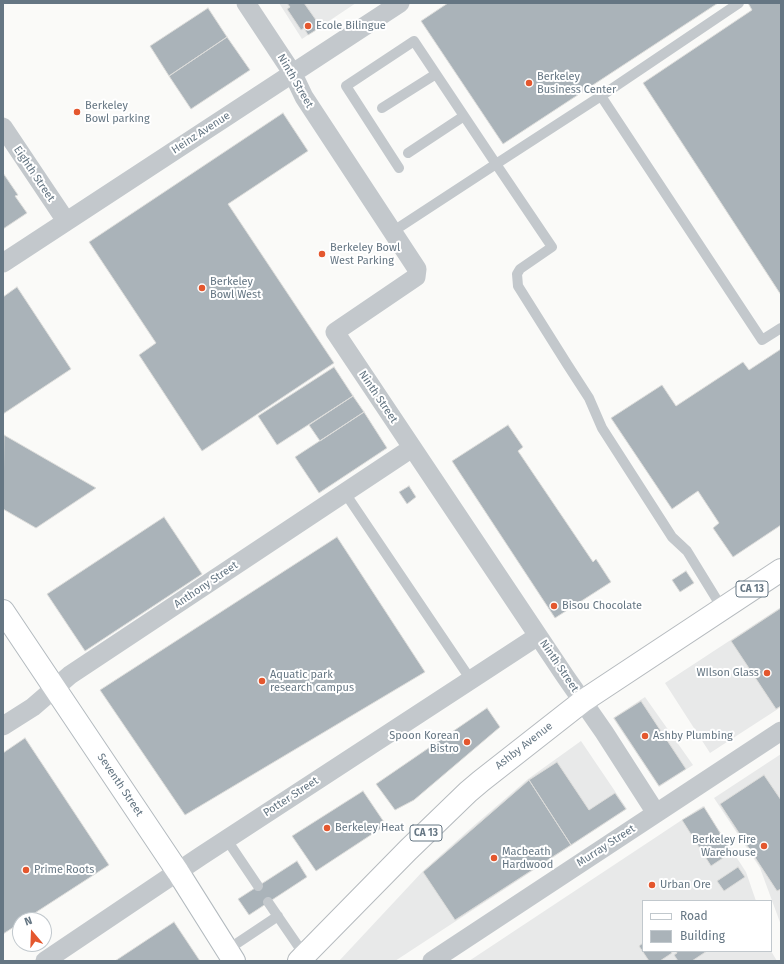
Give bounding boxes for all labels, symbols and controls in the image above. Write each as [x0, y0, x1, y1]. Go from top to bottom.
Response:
place label: Ecole Bilingue [316, 19, 386, 33]
marker: Ecole Bilingue [303, 21, 313, 31]
street label: Ninth Street [274, 52, 316, 110]
place label: Berkeley Business Center [537, 70, 616, 96]
marker: Berkeley Business Center [524, 78, 534, 88]
place label: Berkeley Bowl parking [85, 99, 150, 125]
marker: Berkeley Bowl parking [72, 107, 82, 117]
street label: Heinz Avenue [169, 109, 233, 157]
street label: Eighth Street [11, 144, 57, 204]
place label: Berkeley Bowl West Parking [330, 241, 400, 267]
marker: Berkeley Bowl West Parking [317, 249, 327, 259]
place label: Berkeley Bowl West [210, 275, 261, 301]
marker: Berkeley Bowl West [197, 283, 207, 293]
street label: Ninth Street [356, 368, 400, 426]
street label: Anthony Street [172, 559, 240, 611]
road number: CA 13 [736, 581, 768, 597]
place label: Bisou Chocolate [562, 599, 642, 613]
marker: Bisou Chocolate [549, 601, 559, 611]
street label: Ninth Street [537, 637, 581, 695]
place label: WIlson Glass [696, 666, 759, 680]
place label: Aquatic park research campus [270, 668, 354, 694]
marker: WIlson Glass [762, 668, 772, 678]
marker: Aquatic park research campus [257, 676, 267, 686]
street label: Ashby Avenue [493, 719, 555, 773]
place label: Spoon Korean Bistro [389, 729, 459, 755]
place label: Ashby Plumbing [653, 729, 733, 743]
marker: Ashby Plumbing [640, 731, 650, 741]
marker: Spoon Korean Bistro [462, 737, 472, 747]
street label: Seventh Street [94, 751, 146, 819]
street label: Potter Street [261, 774, 321, 820]
place label: Berkeley Heat [335, 821, 404, 835]
street label: Murray Street [574, 822, 638, 870]
marker: Berkeley Heat [322, 823, 332, 833]
road number: CA 13 [410, 825, 442, 841]
place label: Berkeley Fire Warehouse [692, 833, 756, 859]
marker: Berkeley Fire Warehouse [759, 841, 769, 851]
place label: Macbeath Hardwood [502, 845, 553, 871]
marker: Macbeath Hardwood [489, 853, 499, 863]
place label: Prime Roots [34, 863, 94, 877]
marker: Prime Roots [21, 865, 31, 875]
place label: Urban Ore [660, 878, 711, 892]
marker: Urban Ore [647, 880, 657, 890]
legend [642, 900, 772, 952]
text: Road [680, 909, 708, 923]
north arrow [12, 912, 52, 952]
text: N [23, 914, 34, 928]
text: Building [680, 929, 725, 943]

